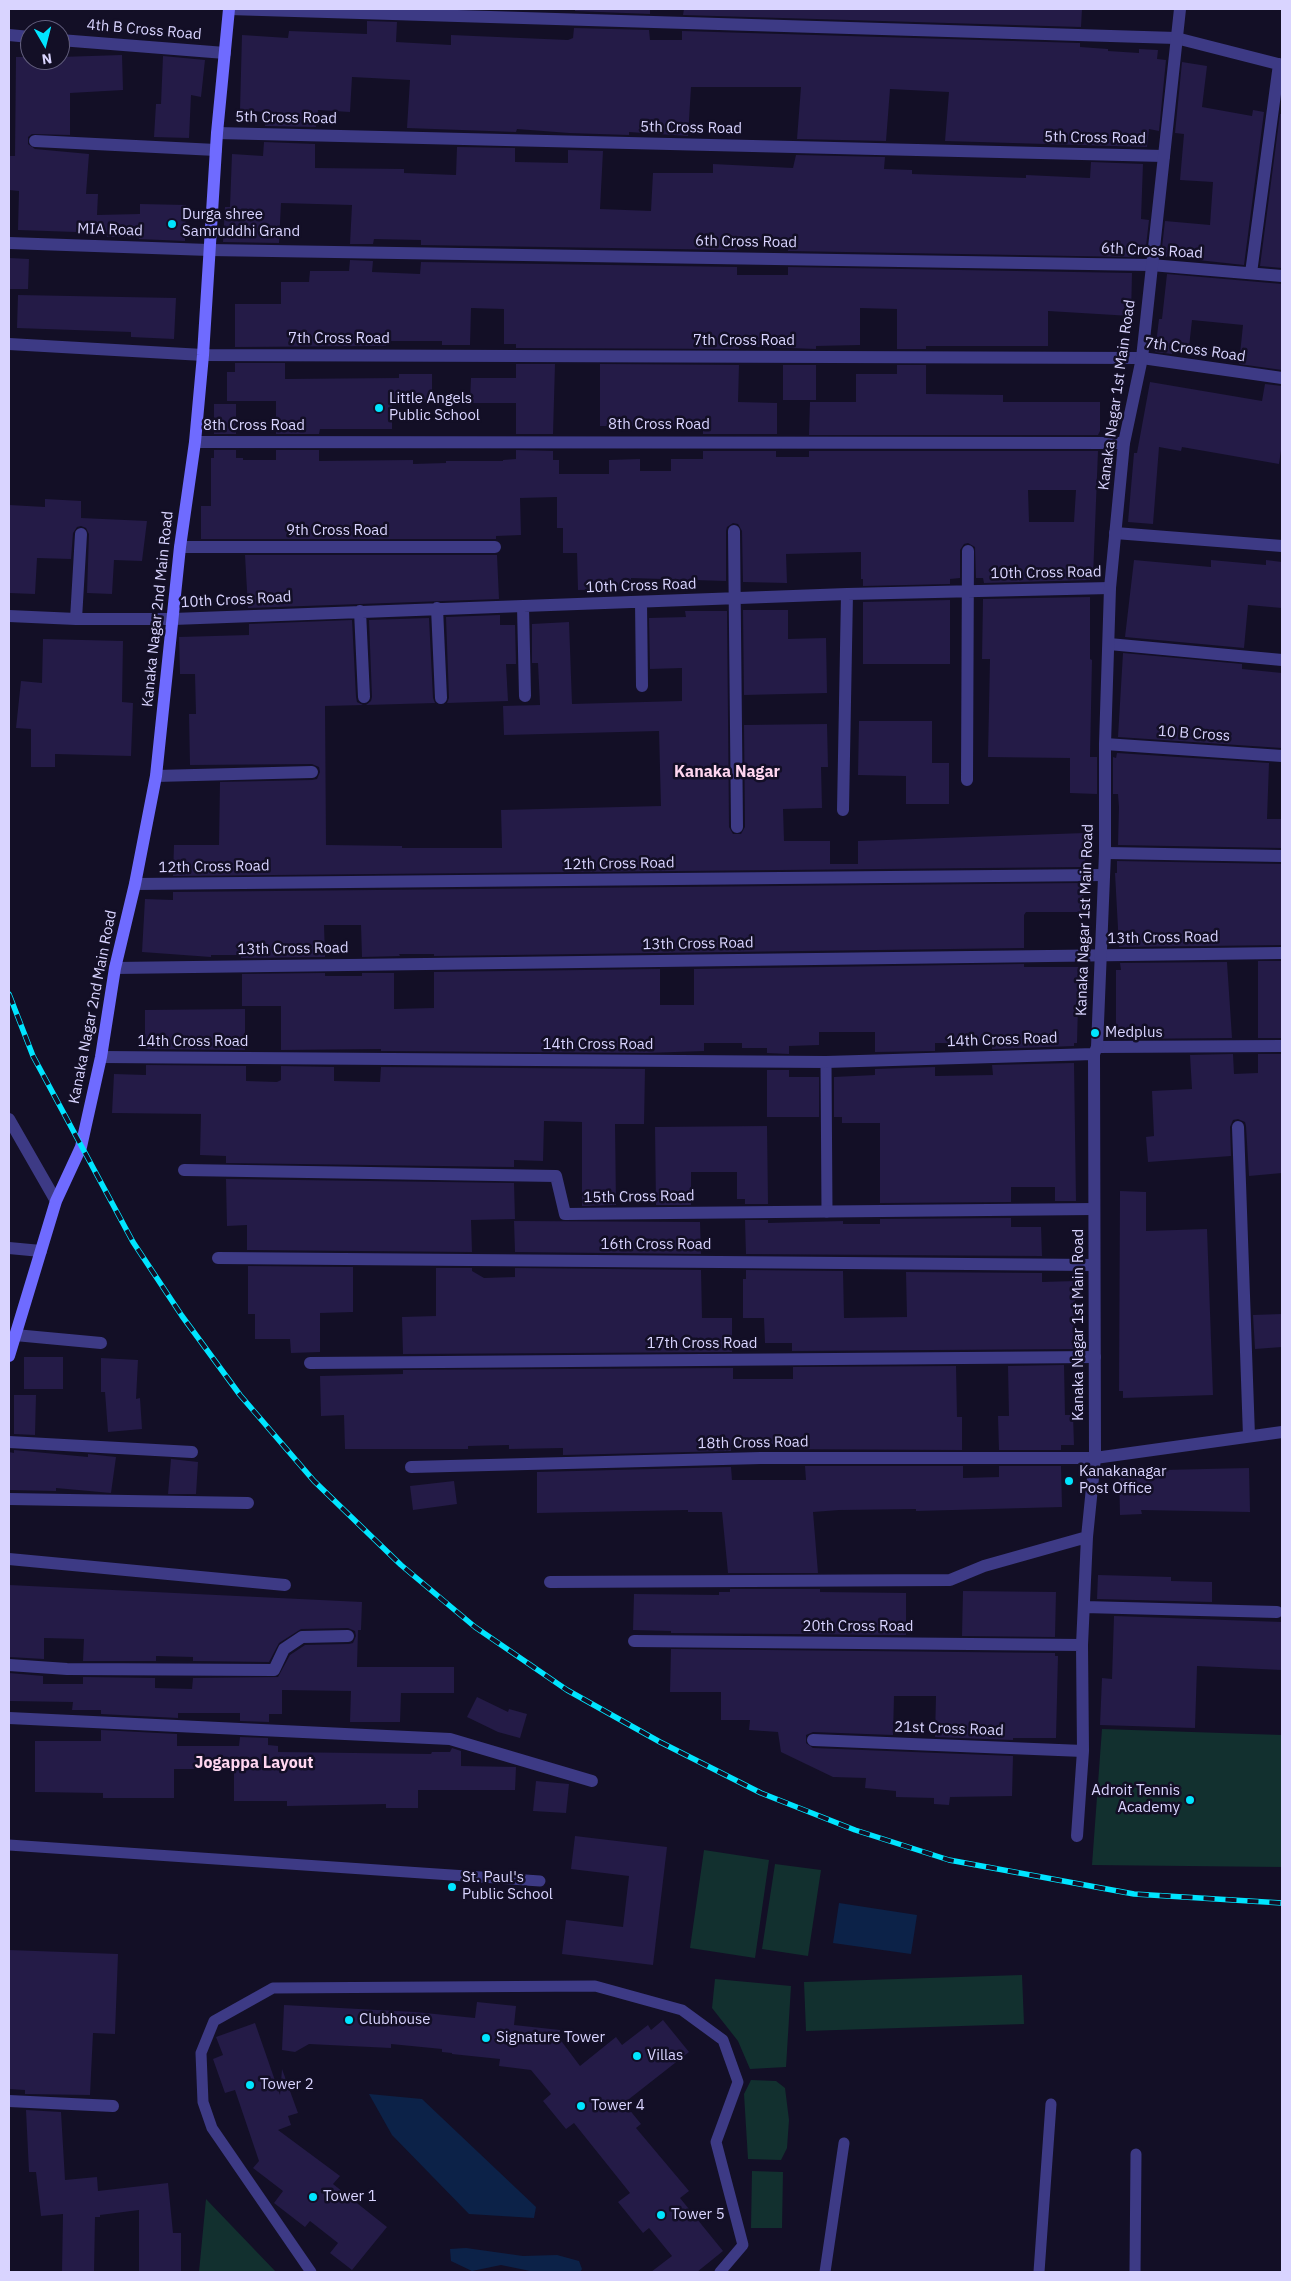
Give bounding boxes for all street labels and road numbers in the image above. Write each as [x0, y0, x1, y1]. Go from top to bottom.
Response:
street label: 4th B Cross Road [86, 16, 202, 44]
street label: 5th Cross Road [235, 108, 337, 128]
street label: 5th Cross Road [640, 118, 742, 138]
street label: 5th Cross Road [1044, 128, 1146, 148]
street label: MIA Road [77, 220, 143, 240]
street label: 6th Cross Road [695, 232, 797, 252]
street label: 6th Cross Road [1101, 239, 1203, 263]
street label: Kanaka Nagar 1st Main Road [1095, 299, 1139, 491]
street label: 7th Cross Road [288, 330, 390, 348]
street label: 7th Cross Road [693, 332, 795, 350]
street label: 7th Cross Road [1143, 334, 1247, 366]
street label: 8th Cross Road [608, 416, 710, 434]
street label: 8th Cross Road [203, 417, 305, 435]
street label: Kanaka Nagar 2nd Main Road [139, 510, 177, 708]
street label: 9th Cross Road [286, 522, 388, 540]
street label: 10th Cross Road [990, 563, 1102, 583]
street label: 10th Cross Road [585, 575, 697, 597]
street label: 10th Cross Road [180, 588, 292, 612]
street label: 10 B Cross [1157, 722, 1231, 746]
street label: Kanaka Nagar 1st Main Road [1073, 824, 1097, 1016]
street label: 12th Cross Road [563, 854, 675, 874]
street label: 12th Cross Road [158, 857, 270, 877]
street label: Kanaka Nagar 2nd Main Road [65, 909, 121, 1105]
street label: 13th Cross Road [1107, 928, 1219, 948]
street label: 13th Cross Road [642, 934, 754, 954]
street label: 13th Cross Road [237, 939, 349, 959]
street label: 14th Cross Road [946, 1029, 1058, 1051]
street label: 14th Cross Road [137, 1033, 249, 1051]
street label: 14th Cross Road [542, 1036, 654, 1054]
street label: 15th Cross Road [583, 1187, 695, 1207]
street label: Kanaka Nagar 1st Main Road [1070, 1229, 1088, 1421]
street label: 16th Cross Road [600, 1236, 712, 1254]
street label: 17th Cross Road [646, 1335, 758, 1353]
street label: 18th Cross Road [697, 1433, 809, 1453]
street label: 20th Cross Road [802, 1618, 914, 1636]
street label: 21st Cross Road [894, 1718, 1004, 1740]

